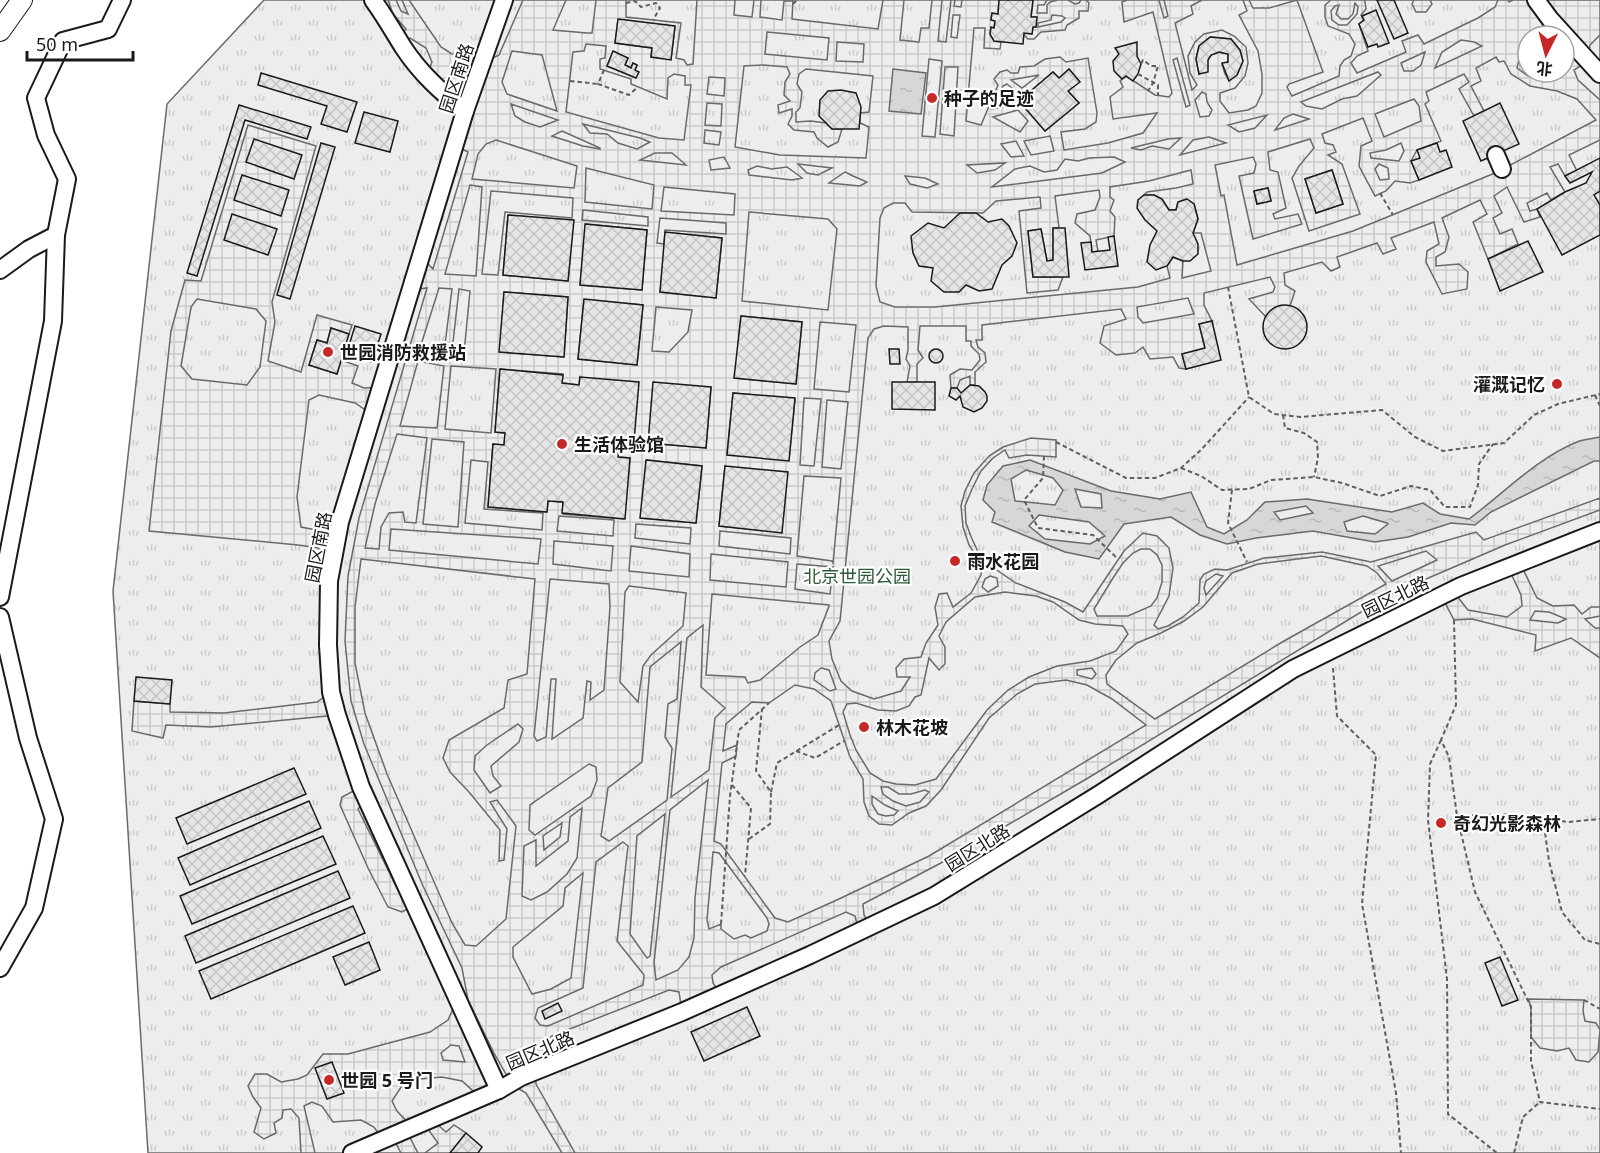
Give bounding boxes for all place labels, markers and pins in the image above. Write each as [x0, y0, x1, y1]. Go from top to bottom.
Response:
place label: 种子的足迹 [944, 86, 1034, 110]
marker: 种子的足迹 [925, 91, 939, 105]
place label: 世园消防救援站 [340, 340, 466, 364]
marker: 世园消防救援站 [321, 345, 335, 359]
place label: 灌溉记忆 [1473, 372, 1545, 396]
marker: 灌溉记忆 [1550, 377, 1564, 391]
place label: 生活体验馆 [574, 432, 664, 456]
marker: 生活体验馆 [555, 437, 569, 451]
place label: 雨水花园 [967, 549, 1039, 573]
marker: 雨水花园 [948, 554, 962, 568]
place label: 林木花坡 [876, 715, 948, 739]
marker: 林木花坡 [857, 720, 871, 734]
place label: 奇幻光影森林 [1453, 811, 1561, 835]
marker: 奇幻光影森林 [1434, 816, 1448, 830]
place label: 世园 5 号门 [341, 1068, 433, 1092]
marker: 世园 5 号门 [322, 1073, 336, 1087]

